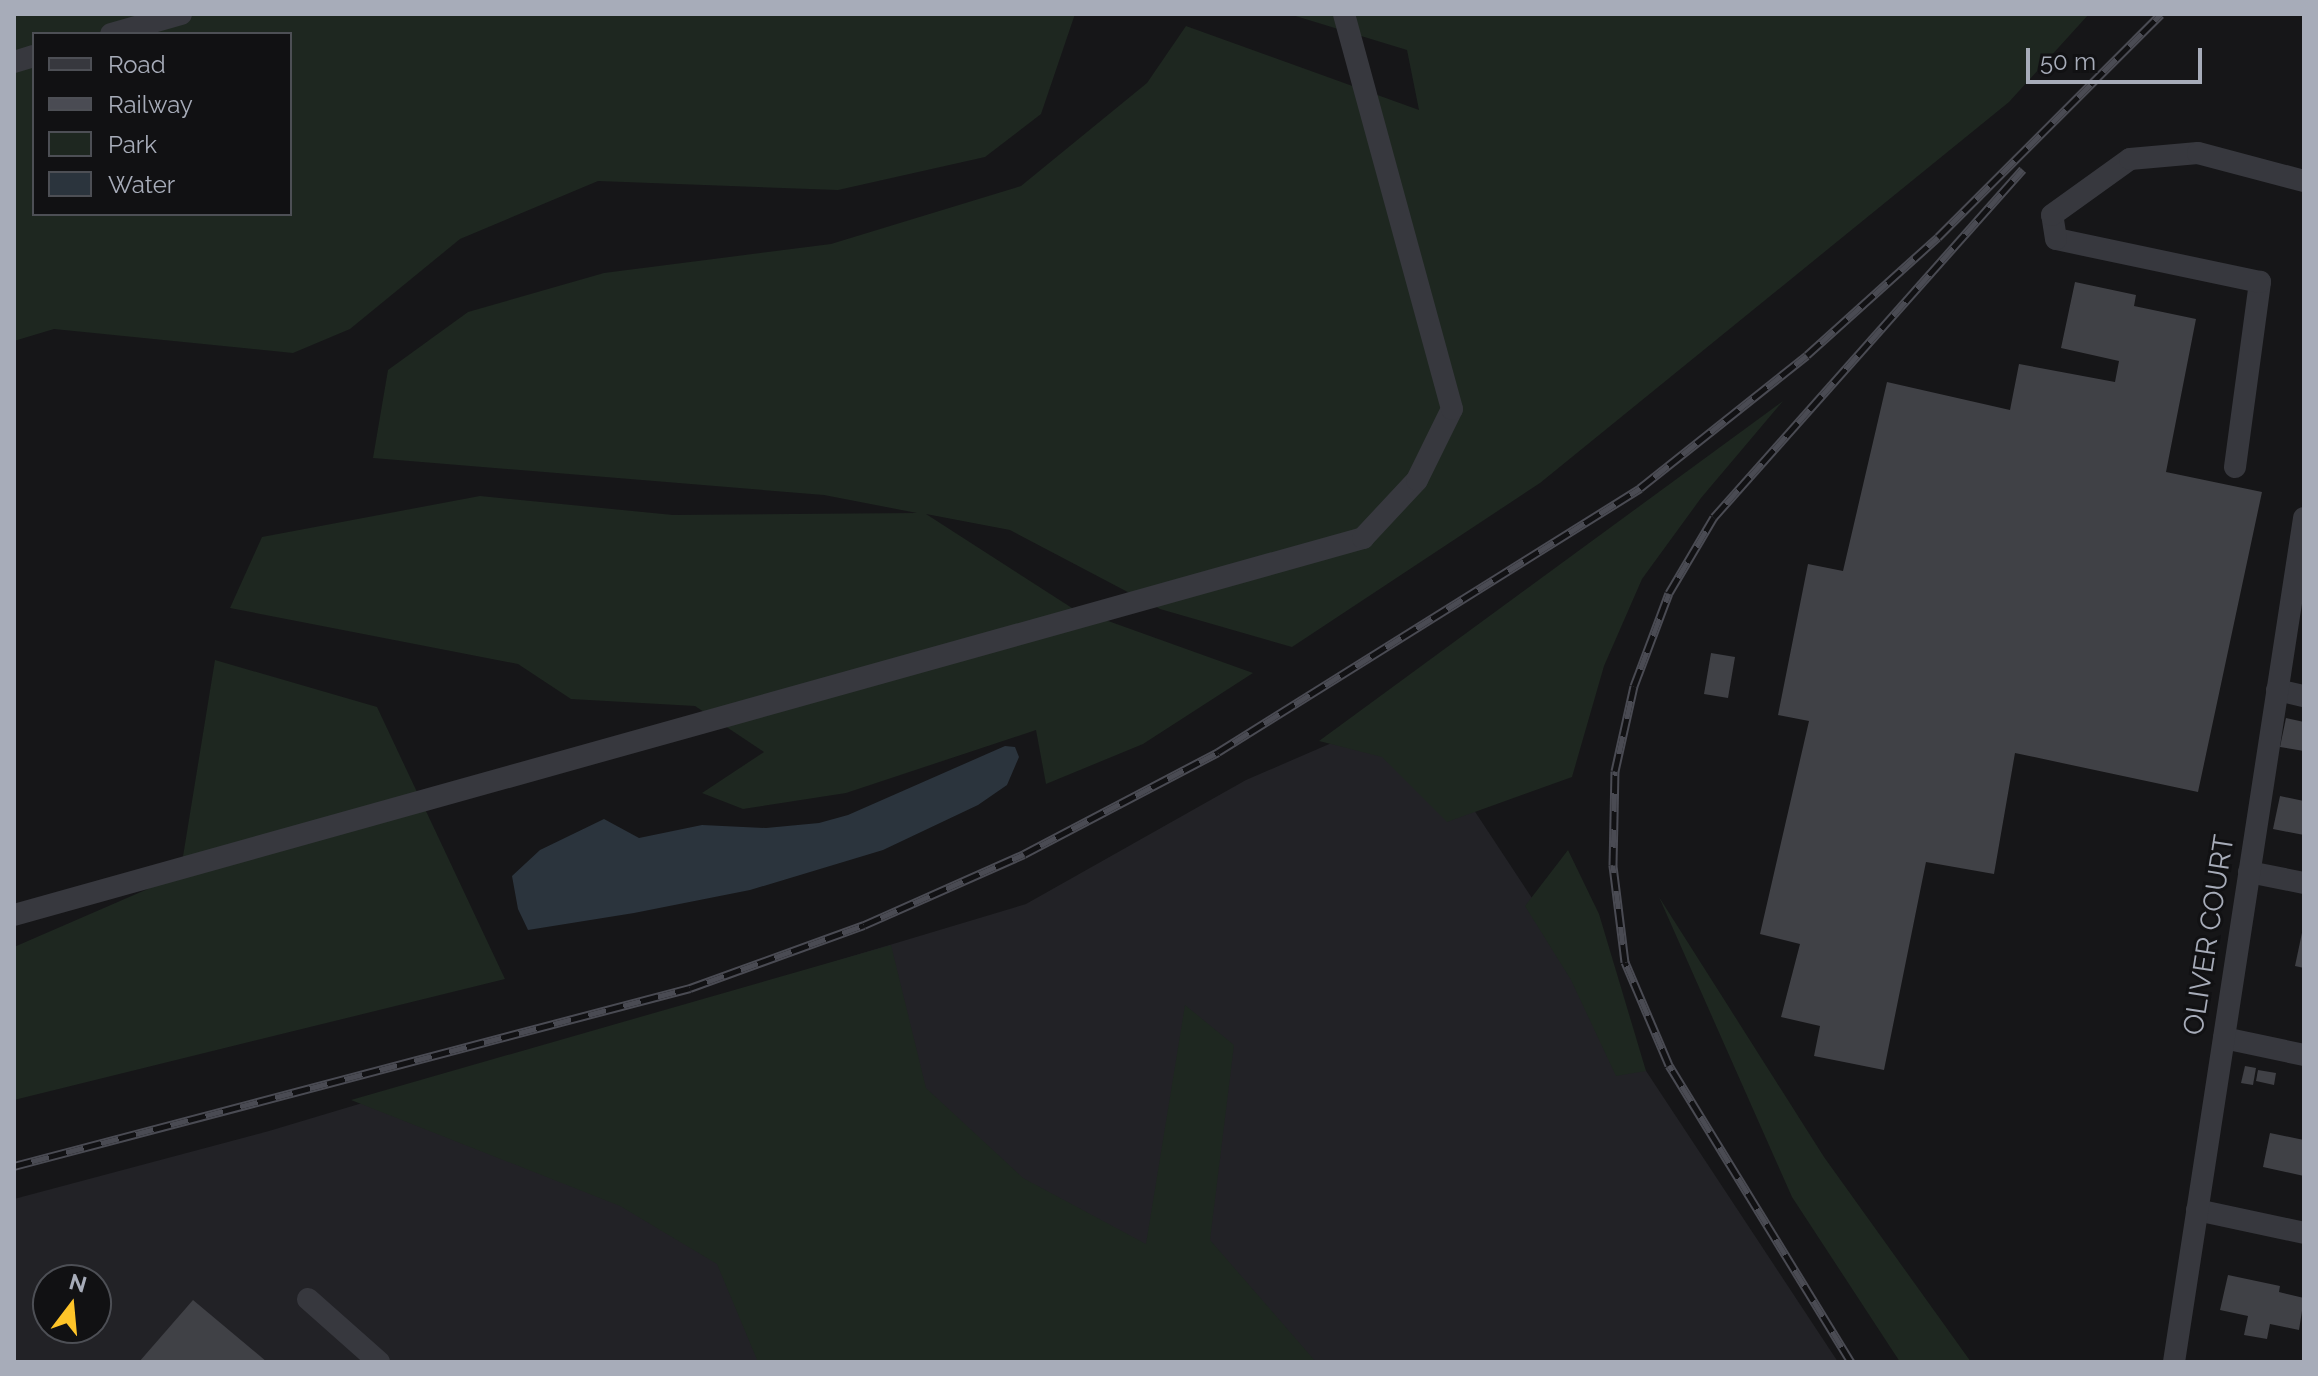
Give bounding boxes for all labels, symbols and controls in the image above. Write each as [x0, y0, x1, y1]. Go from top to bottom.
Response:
legend [32, 32, 292, 216]
scale bar [2030, 32, 2206, 82]
text: 50 m [2040, 47, 2096, 76]
text: Road [108, 50, 166, 79]
text: Railway [108, 90, 193, 119]
text: Park [108, 130, 157, 159]
text: Water [108, 170, 175, 199]
street label: OLIVER COURT [2177, 833, 2241, 1037]
north arrow [32, 1264, 112, 1344]
text: N [66, 1268, 90, 1298]

